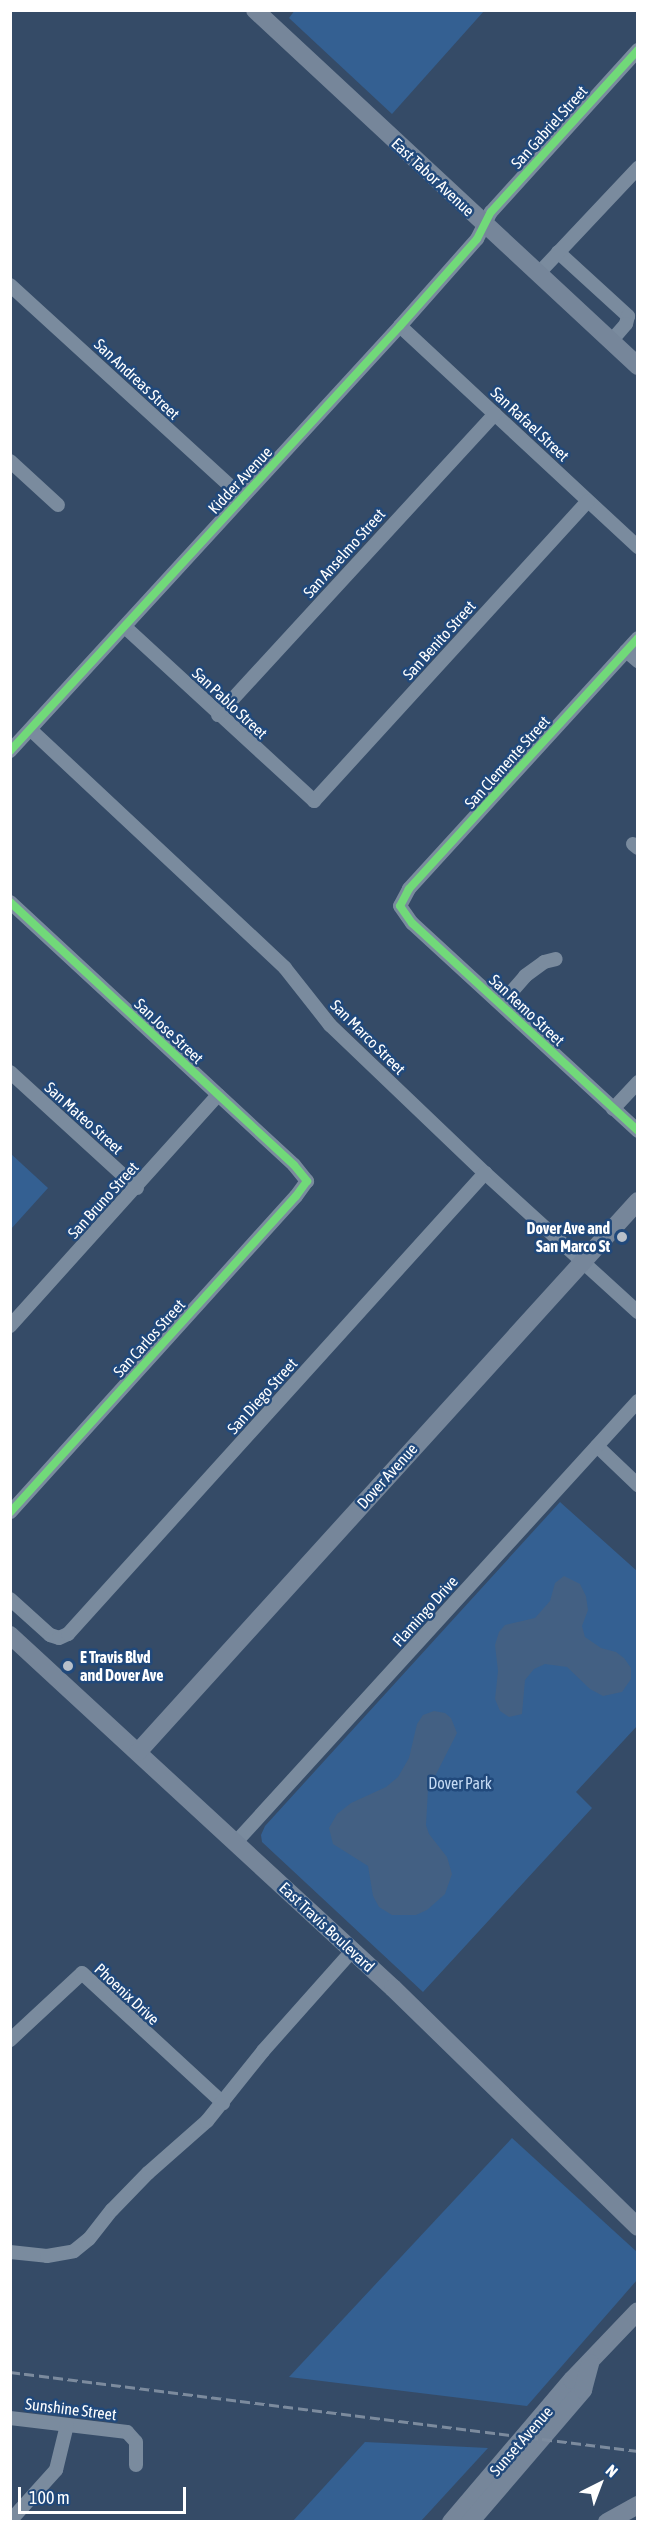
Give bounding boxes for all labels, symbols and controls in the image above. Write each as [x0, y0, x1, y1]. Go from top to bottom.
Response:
street label: San Gabriel Street [507, 82, 591, 172]
street label: East Tabor Avenue [388, 134, 478, 220]
street label: San Andreas Street [90, 335, 184, 423]
street label: San Rafael Street [487, 383, 573, 465]
street label: Kidder Avenue [204, 442, 276, 518]
street label: San Anselmo Street [299, 505, 389, 601]
street label: San Benito Street [399, 597, 479, 683]
street label: San Pablo Street [189, 663, 271, 743]
street label: San Clemente Street [460, 712, 554, 812]
street label: San Remo Street [485, 970, 569, 1050]
street label: San Jose Street [131, 994, 207, 1068]
street label: San Marco Street [327, 996, 409, 1078]
street label: San Mateo Street [41, 1078, 127, 1158]
street label: San Bruno Street [64, 1158, 142, 1242]
place label: Dover Ave and San Marco St [527, 1218, 610, 1256]
marker: Dover Ave and San Marco St [615, 1230, 629, 1244]
street label: San Carlos Street [109, 1295, 189, 1381]
street label: San Diego Street [223, 1354, 301, 1438]
street label: Dover Avenue [353, 1439, 421, 1513]
street label: Flamingo Drive [388, 1572, 462, 1650]
place label: E Travis Blvd and Dover Ave [80, 1647, 163, 1685]
marker: E Travis Blvd and Dover Ave [61, 1659, 75, 1673]
park label: Dover Park [428, 1773, 492, 1793]
street label: East Travis Boulevard [276, 1878, 378, 1976]
street label: Phoenix Drive [91, 1959, 163, 2029]
street label: Sunshine Street [24, 2394, 118, 2424]
street label: Sunset Avenue [485, 2402, 557, 2480]
north arrow [570, 2454, 630, 2514]
text: N [603, 2461, 622, 2480]
scale bar [21, 2475, 189, 2513]
text: 100 m [29, 2487, 70, 2508]

